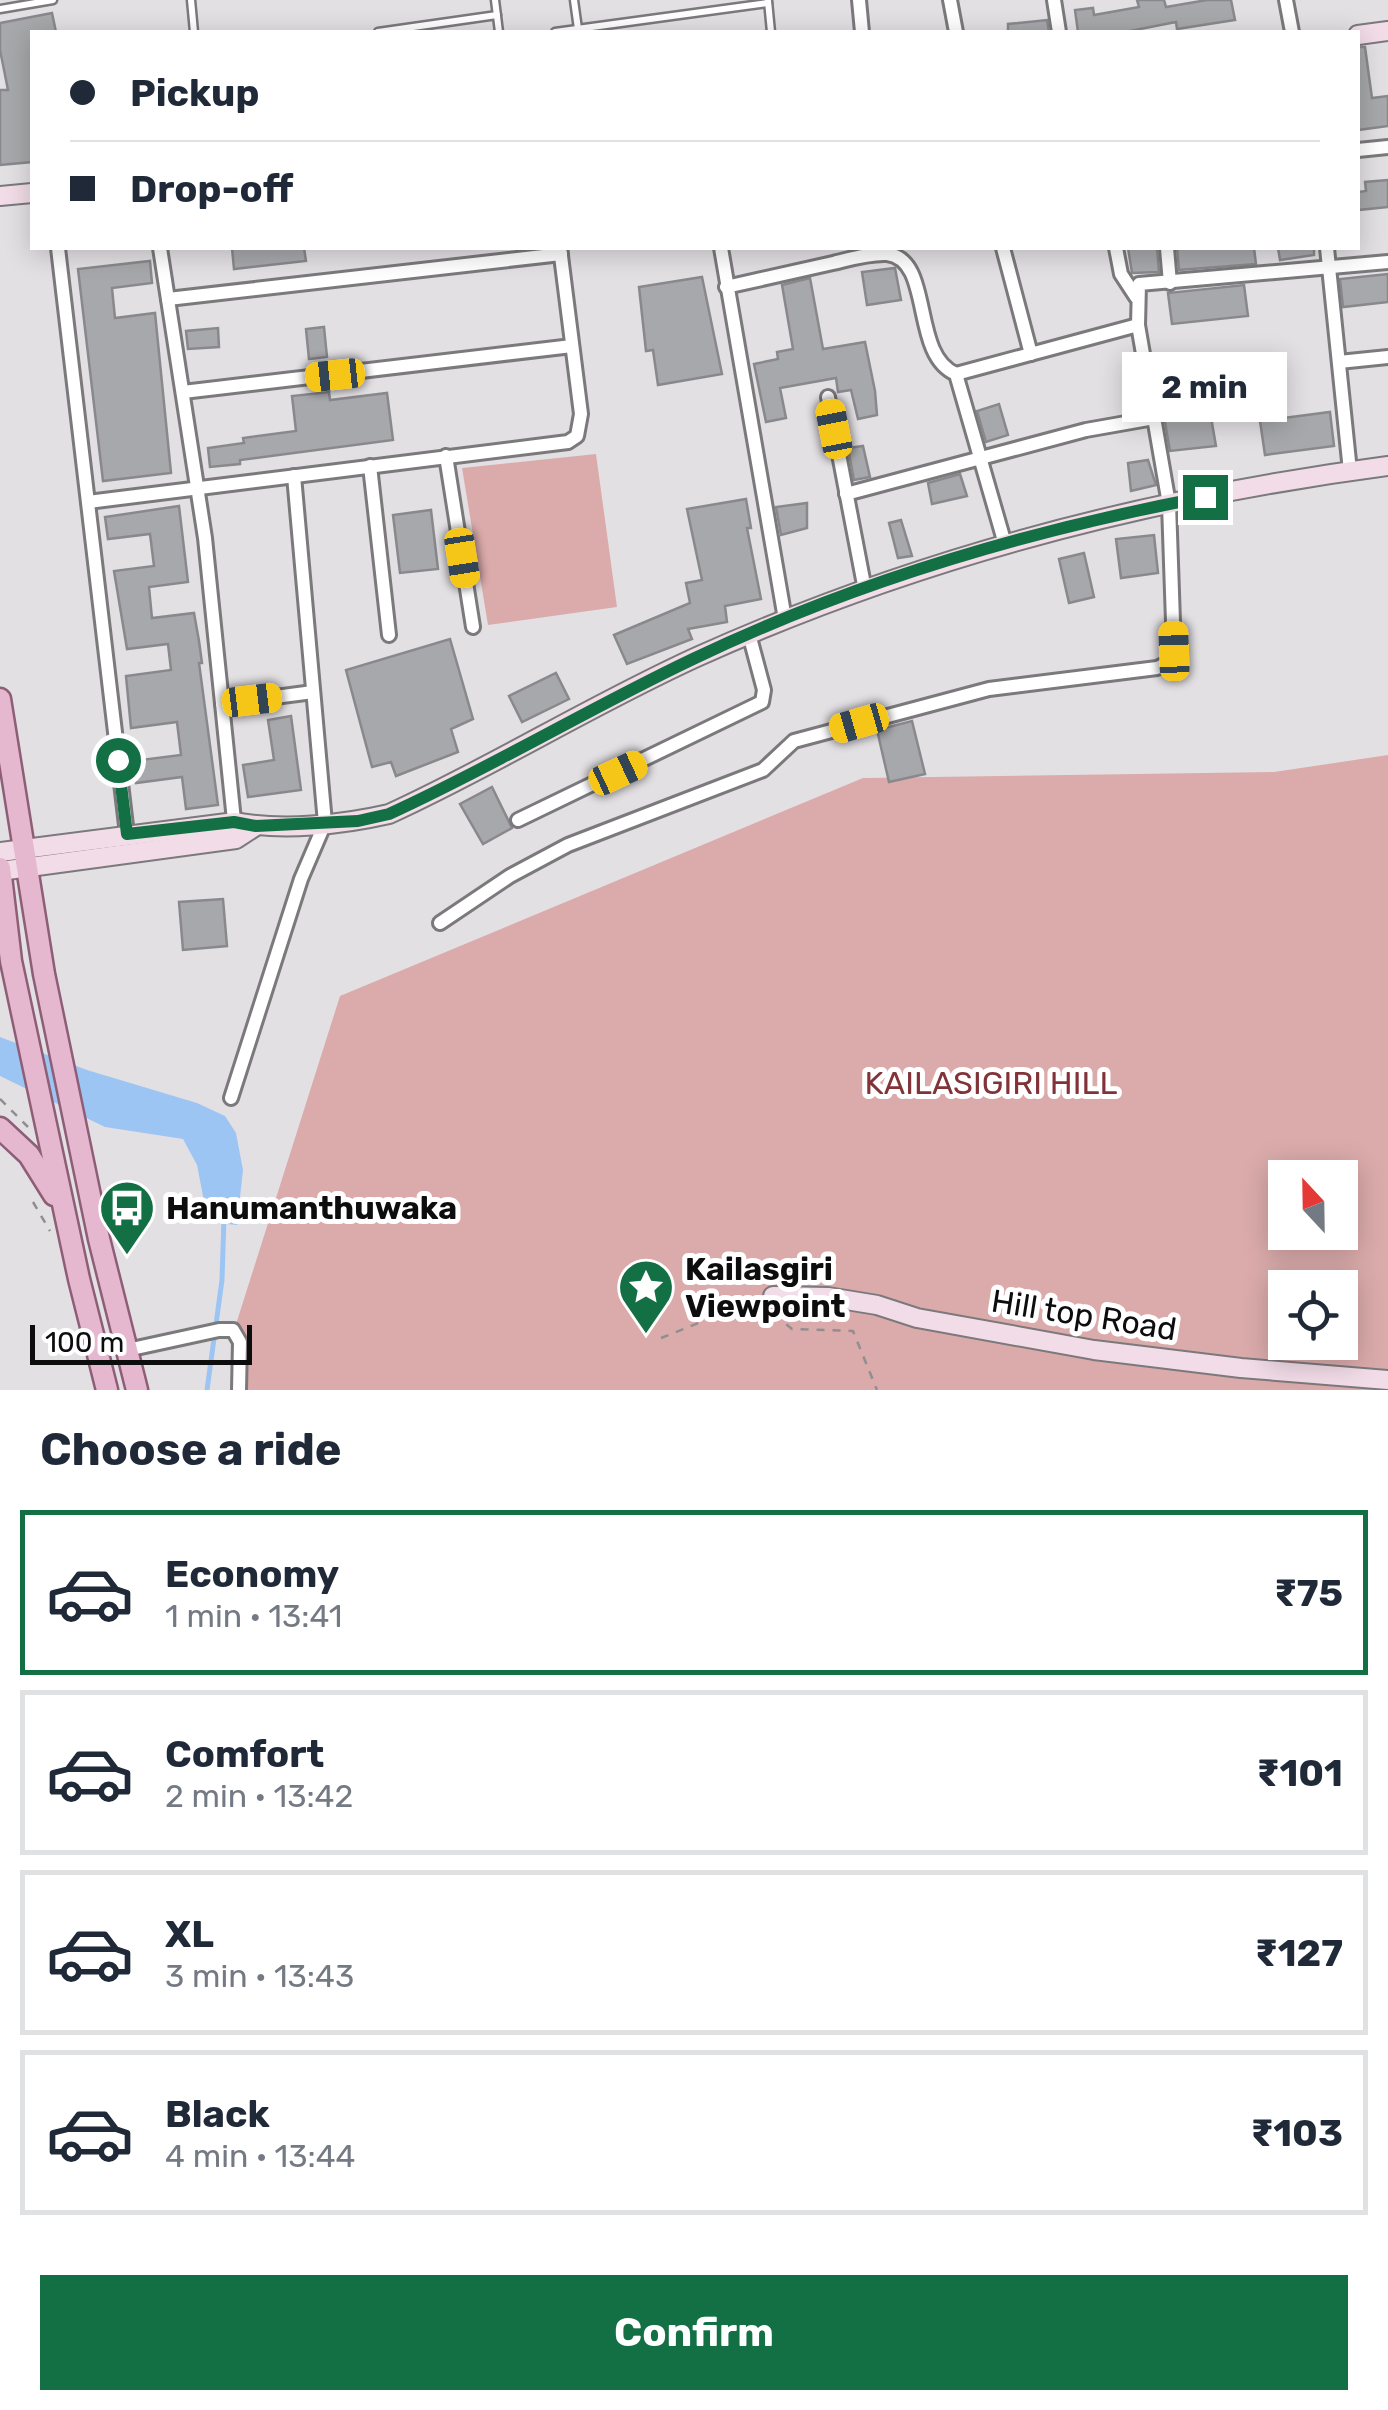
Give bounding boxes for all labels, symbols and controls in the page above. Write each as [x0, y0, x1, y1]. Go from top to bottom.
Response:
text: Pickup [130, 70, 259, 116]
text: Drop-off [130, 166, 293, 212]
callout: 2 min [1122, 352, 1288, 422]
car [304, 357, 366, 393]
text: 2 min [1161, 368, 1248, 406]
car [814, 397, 854, 461]
route end [1183, 475, 1228, 520]
car [442, 526, 482, 590]
car [1158, 620, 1190, 682]
car [220, 681, 284, 719]
car [826, 700, 892, 746]
route start [96, 738, 141, 783]
car [584, 747, 652, 799]
park label: KAILASIGIRI HILL [865, 1064, 1117, 1102]
north arrow [1268, 1160, 1358, 1250]
map controls [1268, 1160, 1358, 1360]
bus stop icon: Hanumanthuwaka [97, 1178, 157, 1257]
place label: Hanumanthuwaka [166, 1189, 457, 1227]
place label: Kailasgiri Viewpoint [685, 1250, 846, 1325]
place icon: Kailasgiri Viewpoint [616, 1257, 676, 1336]
button: locate [1268, 1270, 1358, 1360]
street label: Hill top Road [989, 1282, 1179, 1348]
scale bar [30, 1320, 252, 1364]
text: 100 m [45, 1326, 124, 1359]
text: Choose a ride [40, 1423, 342, 1476]
icon: car [45, 1548, 135, 1638]
text: Economy [165, 1551, 339, 1597]
text: ₹75 [1274, 1570, 1343, 1616]
text: 1 min · 13:41 [165, 1597, 342, 1635]
icon: car [45, 1728, 135, 1818]
text: Comfort [165, 1731, 324, 1777]
text: ₹101 [1257, 1750, 1343, 1796]
text: 2 min · 13:42 [165, 1777, 353, 1815]
icon: car [45, 1908, 135, 1998]
text: XL [165, 1911, 214, 1957]
text: ₹127 [1255, 1930, 1343, 1976]
text: 3 min · 13:43 [165, 1957, 354, 1995]
icon: car [45, 2088, 135, 2178]
text: Black [165, 2091, 270, 2137]
text: ₹103 [1250, 2110, 1343, 2156]
text: 4 min · 13:44 [165, 2137, 355, 2175]
button: Confirm [40, 2275, 1348, 2390]

